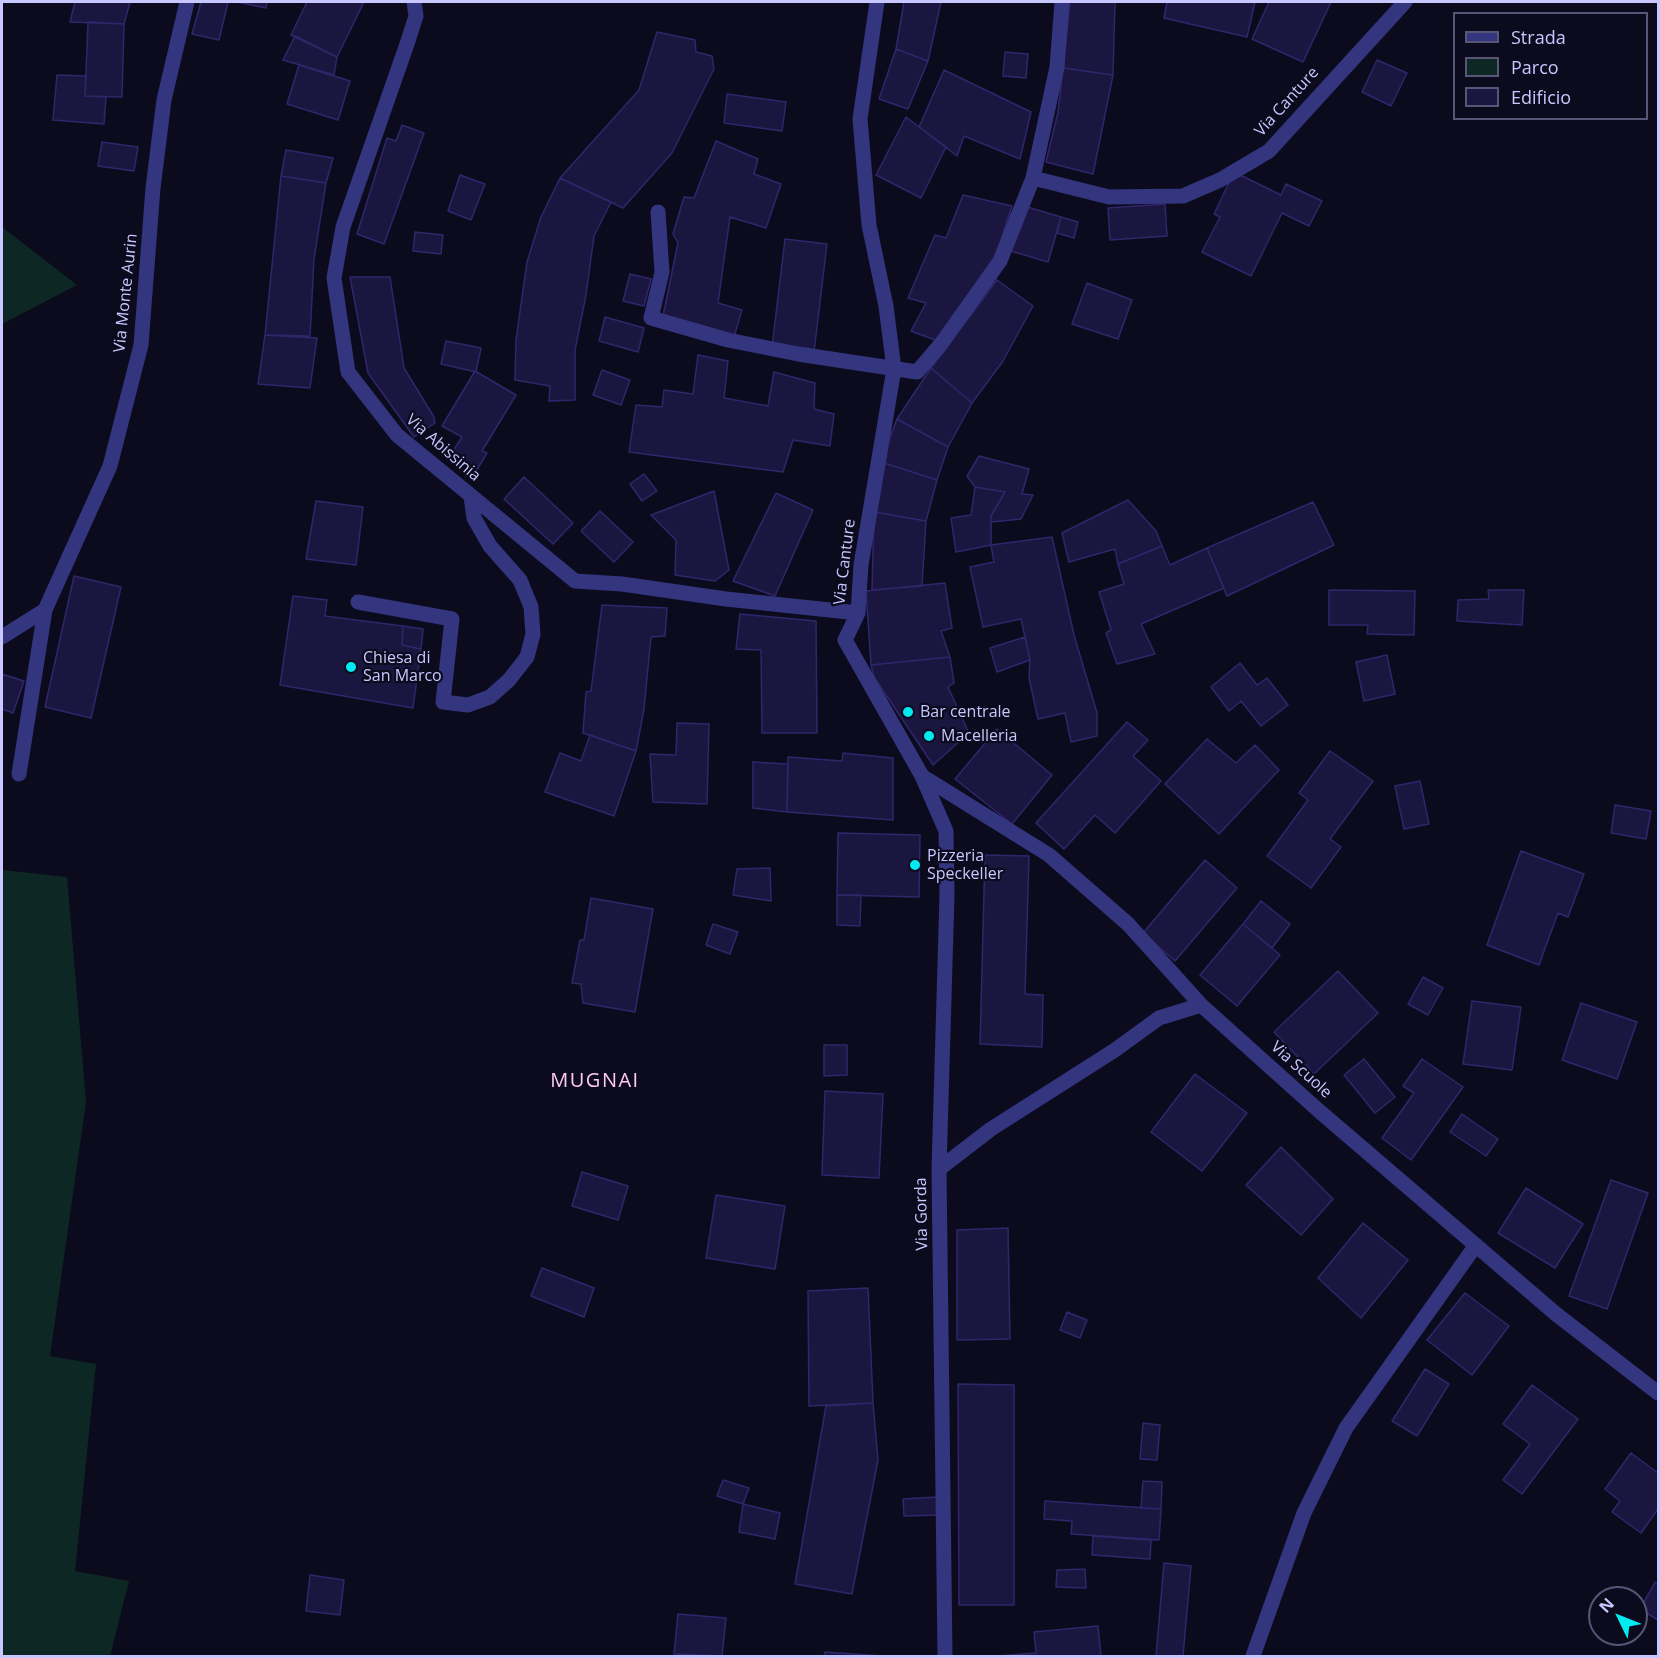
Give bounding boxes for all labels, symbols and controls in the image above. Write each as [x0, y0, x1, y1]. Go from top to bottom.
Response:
legend [1453, 12, 1648, 120]
text: Strada [1511, 25, 1566, 49]
text: Parco [1511, 55, 1559, 79]
street label: Via Canture [1251, 63, 1323, 141]
text: Edificio [1511, 85, 1571, 109]
street label: Via Monte Aurin [110, 233, 142, 353]
street label: Via Abissinia [402, 410, 484, 486]
street label: Via Canture [830, 518, 860, 606]
place label: Chiesa di San Marco [363, 648, 442, 686]
marker: Chiesa di San Marco [344, 660, 358, 674]
place label: Bar centrale [920, 702, 1011, 722]
marker: Bar centrale [901, 705, 915, 719]
place label: Macelleria [941, 726, 1017, 746]
marker: Macelleria [922, 729, 936, 743]
place label: Pizzeria Speckeller [927, 846, 1003, 884]
marker: Pizzeria Speckeller [908, 858, 922, 872]
street label: Via Scuole [1267, 1038, 1335, 1102]
district label: MUGNAI [550, 1069, 640, 1093]
street label: Via Gorda [912, 1177, 932, 1251]
north arrow [1588, 1586, 1648, 1646]
text: N [1594, 1593, 1619, 1617]

